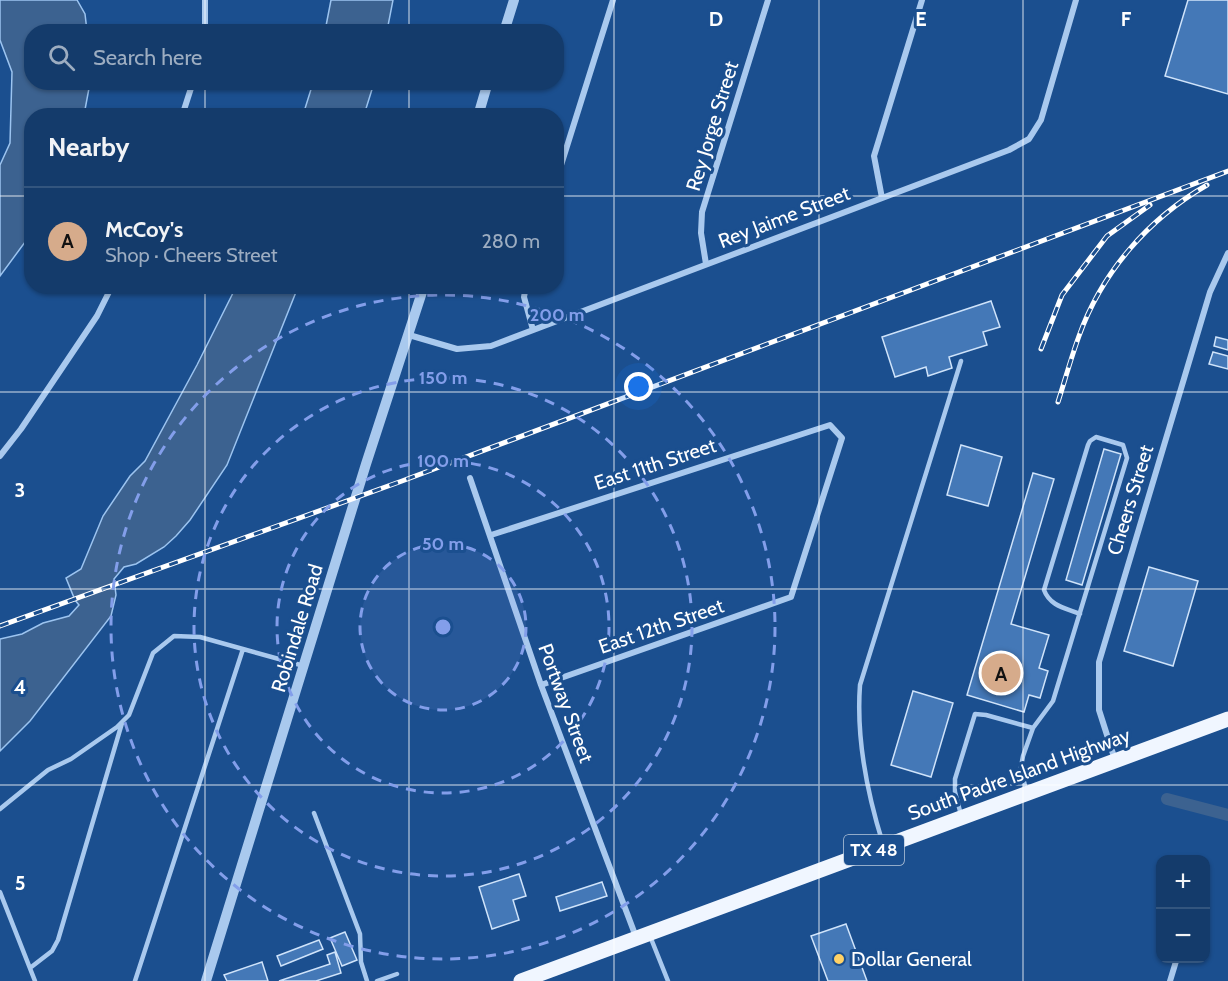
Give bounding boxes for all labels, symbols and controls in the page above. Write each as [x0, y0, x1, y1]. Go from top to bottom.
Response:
text: D [709, 7, 723, 31]
text: E [915, 7, 927, 31]
text: F [1121, 7, 1132, 31]
search box [24, 24, 564, 90]
icon: search [45, 41, 78, 74]
text: Search here [93, 44, 202, 71]
street label: Rey Jorge Street [681, 58, 743, 194]
text: Nearby [48, 131, 129, 163]
street label: Rey Jaime Street [715, 181, 853, 253]
text: McCoy's [105, 216, 183, 243]
text: A [61, 229, 74, 253]
text: 280 m [481, 229, 540, 253]
text: Shop · Cheers Street [105, 243, 277, 267]
text: 200 m [530, 304, 584, 326]
text: 150 m [419, 367, 467, 389]
your location [624, 372, 653, 401]
street label: East 11th Street [591, 433, 719, 495]
street label: Cheers Street [1102, 442, 1158, 558]
text: 100 m [417, 450, 469, 472]
text: 3 [15, 478, 25, 502]
text: 50 m [422, 533, 464, 555]
street label: Robindale Road [266, 561, 328, 695]
street label: East 12th Street [595, 593, 727, 659]
centre of rings [433, 617, 453, 637]
street label: Portway Street [533, 640, 599, 766]
pin: A [982, 650, 1020, 696]
text: 4 [14, 675, 26, 699]
street label: South Padre Island Highway [905, 723, 1133, 825]
road number: TX 48 [844, 835, 904, 865]
map controls [1156, 855, 1210, 963]
button: + [1156, 855, 1210, 909]
text: 5 [15, 871, 25, 895]
button: − [1156, 909, 1210, 963]
place label: Dollar General [851, 947, 972, 971]
marker: Dollar General [832, 952, 846, 966]

